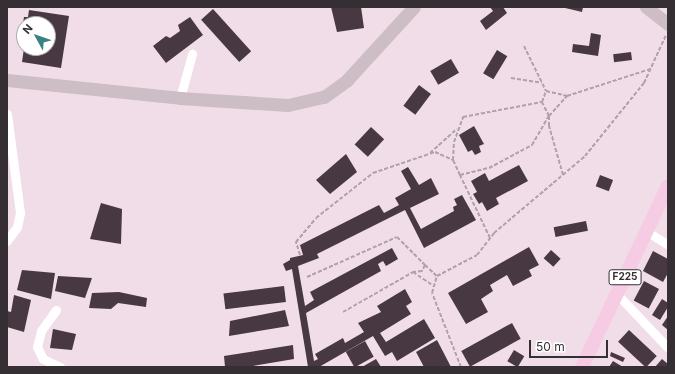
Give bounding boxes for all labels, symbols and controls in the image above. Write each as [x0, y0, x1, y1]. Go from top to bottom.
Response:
north arrow [16, 16, 56, 56]
text: N [20, 21, 36, 37]
road number: F225 [608, 269, 642, 285]
scale bar [531, 332, 610, 358]
text: 50 m [536, 339, 565, 354]

